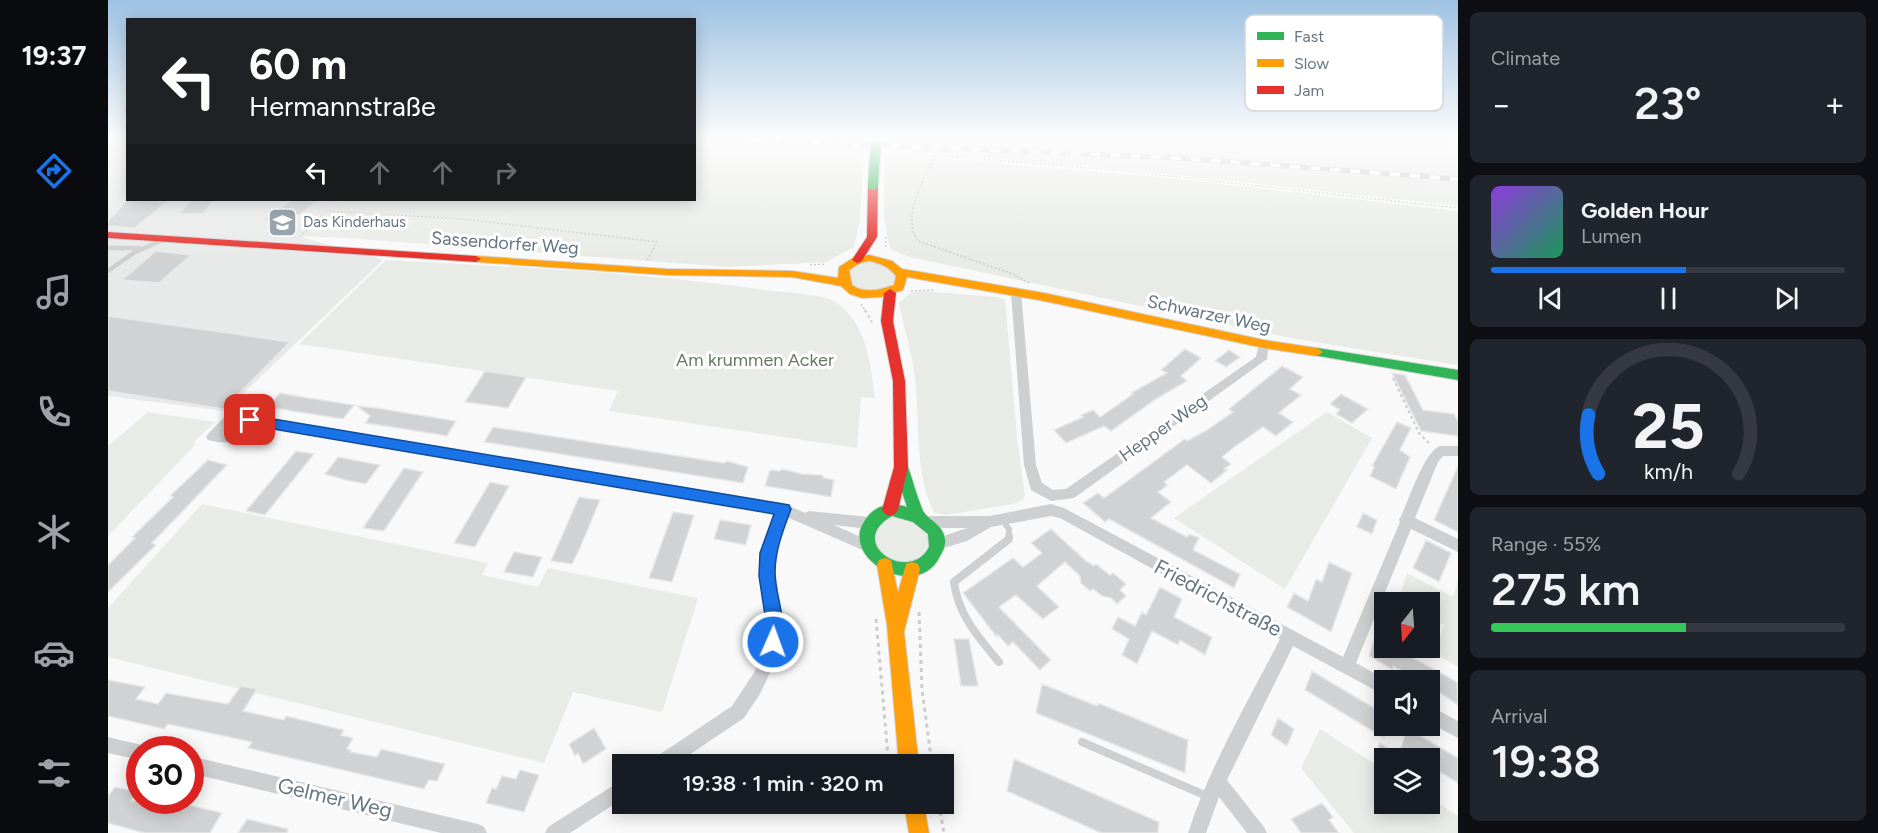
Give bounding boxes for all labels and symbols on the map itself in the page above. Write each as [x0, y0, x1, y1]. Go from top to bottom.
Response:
legend [1245, 15, 1443, 111]
text: Fast [1294, 27, 1324, 46]
text: Slow [1294, 54, 1329, 73]
text: Jam [1294, 81, 1324, 100]
school or university icon: Das Kinderhaus [266, 206, 298, 238]
place label: Das Kinderhaus [303, 213, 406, 231]
street label: Sassendorfer Weg [430, 227, 580, 259]
street label: Schwarzer Weg [1145, 290, 1273, 338]
park label: Am krummen Acker [676, 349, 834, 371]
street label: Hepper Weg [1115, 390, 1211, 466]
pin [224, 394, 275, 445]
street label: Friedrichstraße [1150, 553, 1286, 642]
north arrow [1374, 592, 1440, 658]
position arrow [741, 610, 805, 674]
speed limit sign: 30 [126, 736, 204, 814]
street label: Gelmer Weg [275, 772, 395, 823]

